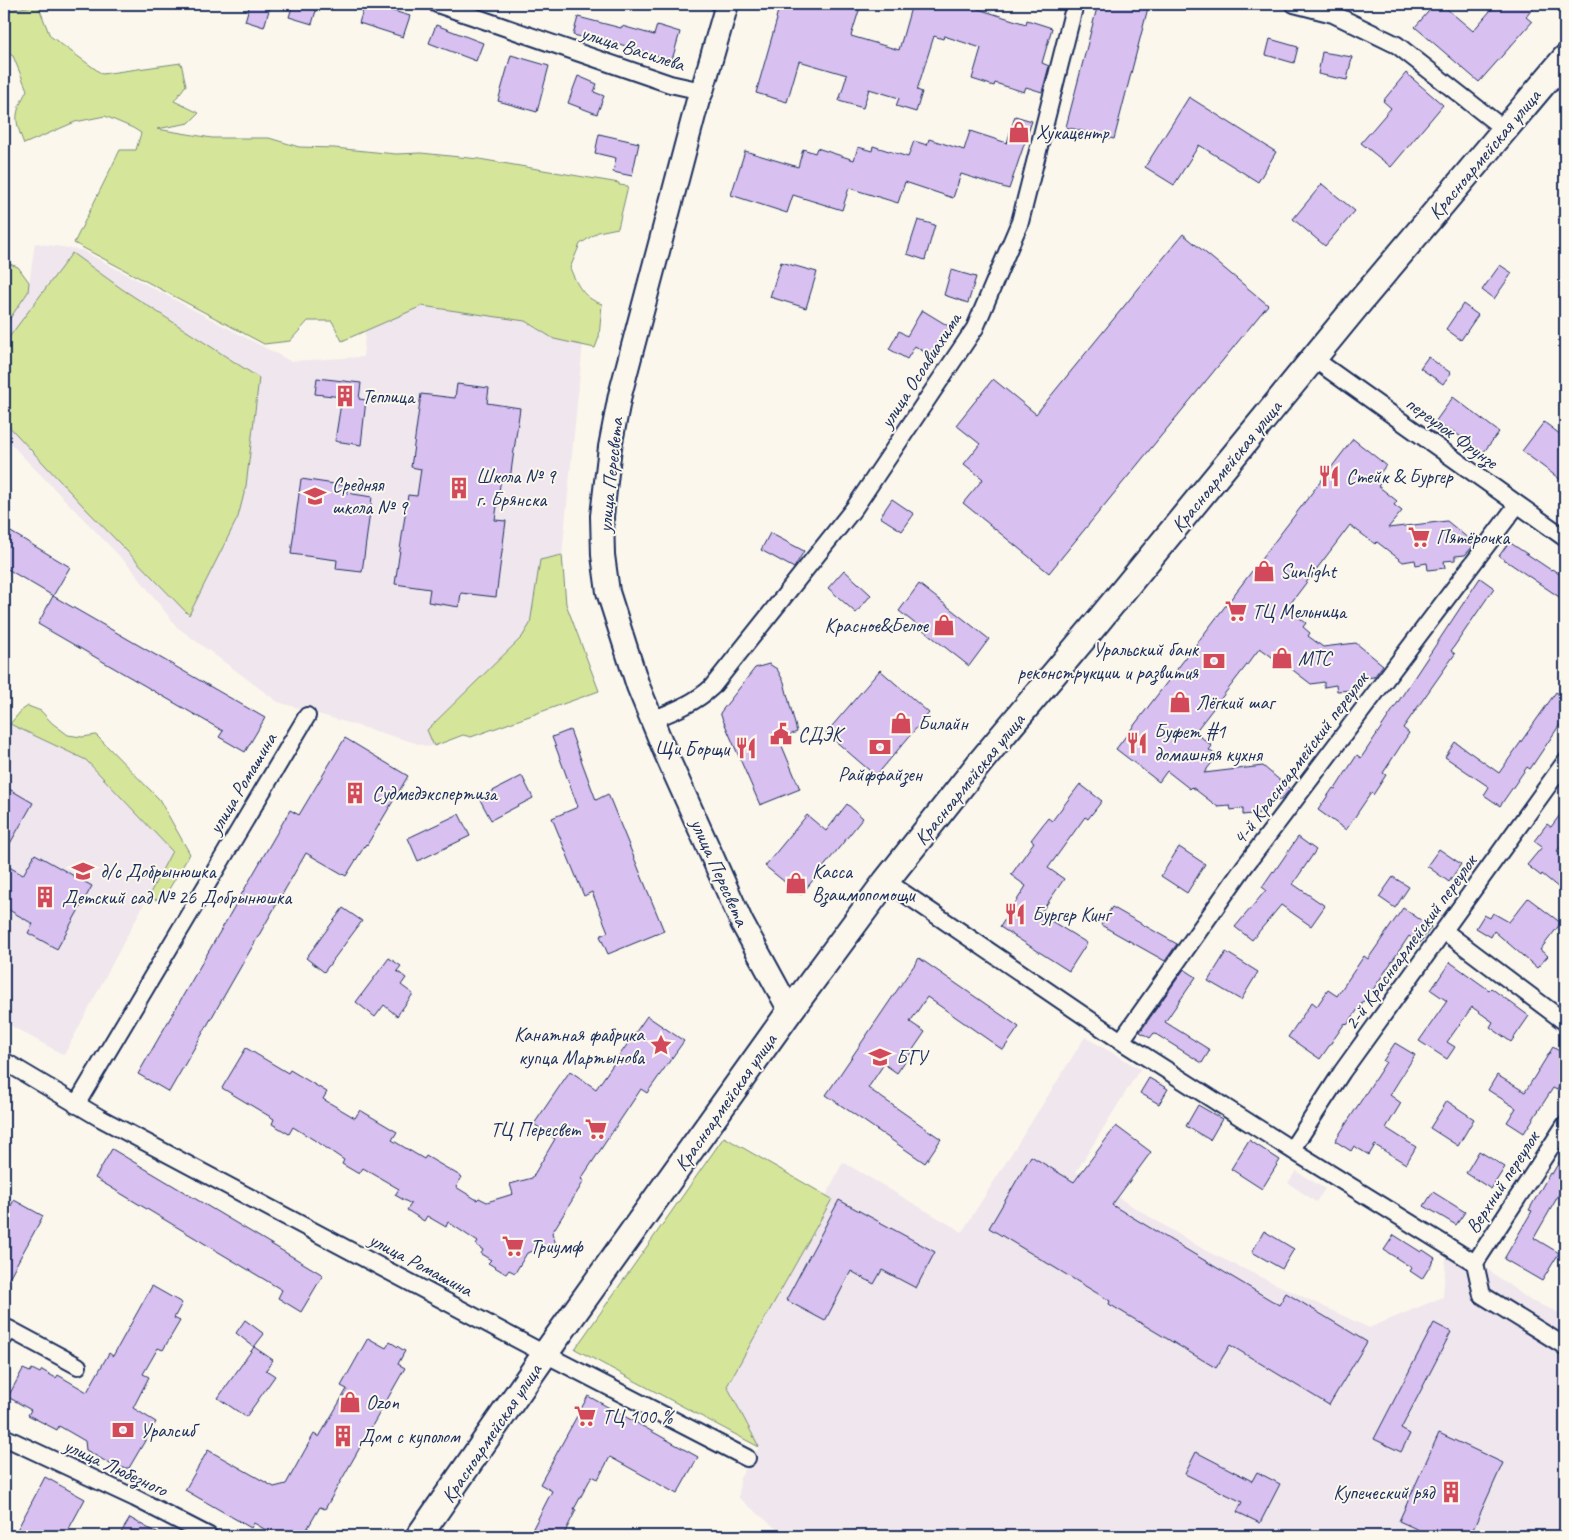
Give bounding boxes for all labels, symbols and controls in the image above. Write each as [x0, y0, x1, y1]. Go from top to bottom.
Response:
street label: улица Василева [577, 20, 689, 77]
street label: Красноармейская улица [1423, 83, 1547, 225]
shop icon: Хукацентр [1006, 119, 1032, 145]
place label: Хукацентр [1036, 120, 1110, 145]
street label: улица Осоавиахима [873, 307, 968, 433]
building icon: Теплица [332, 383, 358, 409]
place label: Теплица [362, 384, 416, 409]
street label: переулок Фрунзе [1400, 391, 1504, 476]
street label: Красноармейская улица [1166, 394, 1288, 537]
street label: улица Пересвета [592, 415, 629, 535]
restaurant icon: Стейк & Бургер [1316, 463, 1342, 489]
place label: Школа № 9 г. Брянска [476, 464, 557, 512]
place label: Стейк & Бургер [1346, 464, 1454, 489]
place label: Средняя школа № 9 [332, 472, 409, 520]
building icon: Школа № 9 г. Брянска [446, 475, 472, 501]
school or university icon: Средняя школа № 9 [302, 483, 328, 509]
supermarket icon: Пятёрочка [1406, 524, 1432, 550]
place label: Пятёрочка [1436, 525, 1511, 550]
shop icon: Sunlight [1251, 558, 1277, 584]
place label: Sunlight [1280, 559, 1338, 584]
supermarket icon: ТЦ Мельница [1223, 598, 1249, 624]
place label: ТЦ Мельница [1252, 599, 1348, 624]
shop icon: Красное&Белое [931, 612, 957, 638]
place label: Красное&Белое [824, 613, 929, 638]
place label: Уральский банк реконструкции и развития [1018, 637, 1200, 686]
shop icon: МТС [1269, 645, 1295, 671]
place label: МТС [1298, 646, 1334, 671]
bank icon: Уральский банк реконструкции и развития [1201, 648, 1227, 674]
street label: 4-й Красноармейский переулок [1227, 666, 1375, 850]
shop icon: Лёгкий шаг [1167, 689, 1193, 715]
place label: Лёгкий шаг [1196, 690, 1277, 715]
street label: Красноармейская улица [909, 707, 1031, 850]
shop icon: Билайн [888, 710, 914, 736]
place label: Билайн [918, 711, 970, 736]
place label: Буфет #1 домашняя кухня [1154, 719, 1264, 767]
public building icon: СДЭК [768, 721, 794, 747]
place label: СДЭК [798, 722, 846, 747]
street label: улица Ромашина [202, 727, 283, 839]
restaurant icon: Буфет #1 домашняя кухня [1124, 730, 1150, 756]
bank icon: Райффайзен [867, 734, 893, 760]
restaurant icon: Щи Борщи [733, 735, 759, 761]
place label: Щи Борщи [656, 736, 731, 761]
place label: Райффайзен [838, 762, 924, 788]
building icon: Судмедэкспертиза [342, 780, 368, 806]
place label: Судмедэкспертиза [372, 781, 498, 806]
street label: улица Пересвета [684, 814, 755, 931]
street label: 2-й Красноармейский переулок [1339, 849, 1483, 1035]
school or university icon: д/с Добрынюшка [70, 858, 96, 884]
place label: д/с Добрынюшка [100, 859, 217, 884]
place label: Касса Взаимопомощи [812, 859, 916, 908]
shop icon: Касса Взаимопомощи [783, 870, 809, 896]
building icon: Детский сад № 26 Добрынюшка [32, 884, 58, 910]
place label: Детский сад № 26 Добрынюшка [62, 885, 293, 910]
restaurant icon: Бургер Кинг [1002, 901, 1028, 927]
place label: Бургер Кинг [1032, 902, 1114, 927]
place label: Канатная фабрика купца Мартынова [514, 1022, 646, 1070]
street label: Красноармейская улица [669, 1027, 783, 1176]
place icon: Канатная фабрика купца Мартынова [648, 1032, 674, 1058]
school or university icon: БГУ [867, 1044, 893, 1070]
place label: БГУ [896, 1045, 930, 1070]
supermarket icon: ТЦ Пересвет [583, 1116, 609, 1142]
place label: ТЦ Пересвет [490, 1117, 582, 1142]
street label: Верхний переулок [1460, 1125, 1546, 1238]
street label: улица Ромашина [364, 1226, 478, 1303]
supermarket icon: Триумф [500, 1233, 526, 1259]
place label: Триумф [530, 1234, 584, 1259]
street label: Красноармейская улица [436, 1357, 548, 1508]
shop icon: Ozon [337, 1389, 363, 1415]
place label: Ozon [366, 1390, 400, 1415]
supermarket icon: ТЦ 100 % [572, 1403, 598, 1429]
place label: ТЦ 100 % [602, 1404, 675, 1429]
bank icon: Уралсиб [110, 1417, 136, 1443]
place label: Уралсиб [140, 1418, 200, 1443]
building icon: Дом с куполом [330, 1423, 356, 1449]
place label: Дом с куполом [359, 1424, 461, 1449]
street label: улица Любезного [59, 1432, 172, 1504]
building icon: Купеческий ряд [1438, 1479, 1464, 1505]
place label: Купеческий ряд [1333, 1480, 1436, 1505]

